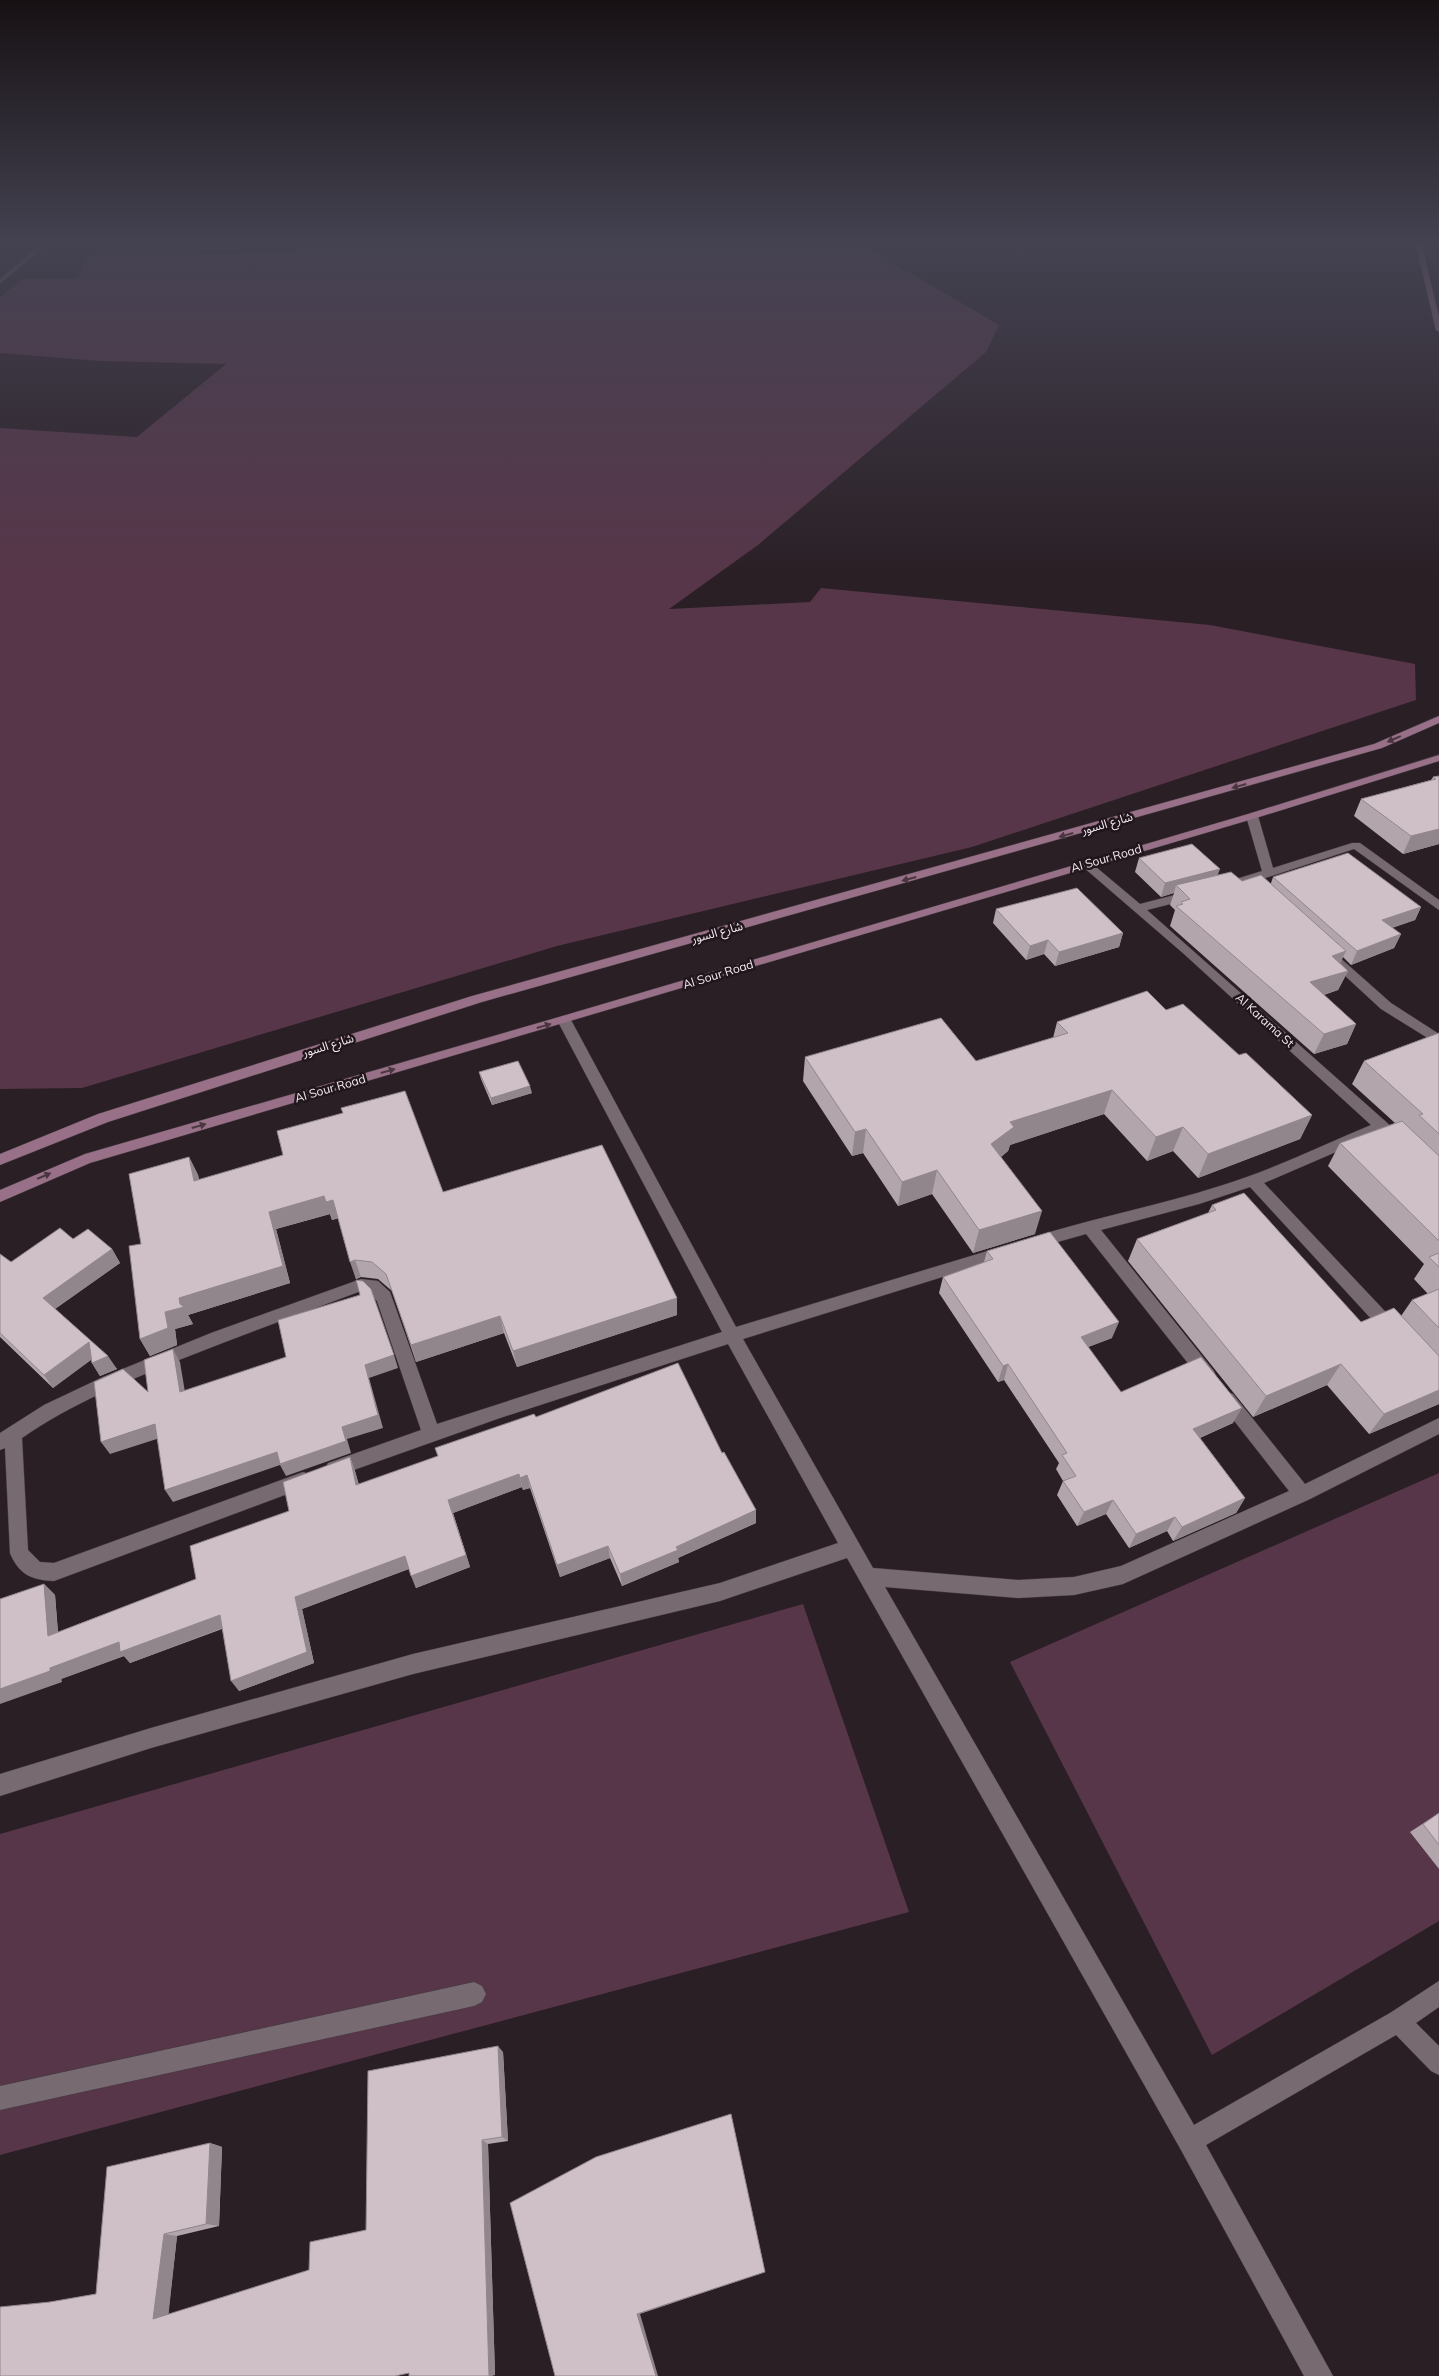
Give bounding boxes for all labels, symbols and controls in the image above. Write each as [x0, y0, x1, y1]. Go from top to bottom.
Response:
one-way arrow [1386, 735, 1401, 743]
one-way arrow [1231, 782, 1246, 790]
street label: شارع السور [1079, 809, 1135, 840]
one-way arrow [1058, 831, 1073, 839]
street label: Al Sour Road [1069, 841, 1143, 875]
one-way arrow [902, 875, 917, 883]
street label: شارع السور [689, 918, 745, 948]
street label: Al Sour Road [681, 956, 755, 992]
street label: Al Karama St [1233, 990, 1297, 1050]
one-way arrow [537, 1021, 552, 1029]
street label: شارع السور [300, 1030, 356, 1062]
one-way arrow [381, 1066, 396, 1074]
street label: Al Sour Road [293, 1071, 367, 1105]
one-way arrow [191, 1121, 206, 1129]
one-way arrow [37, 1172, 51, 1180]

